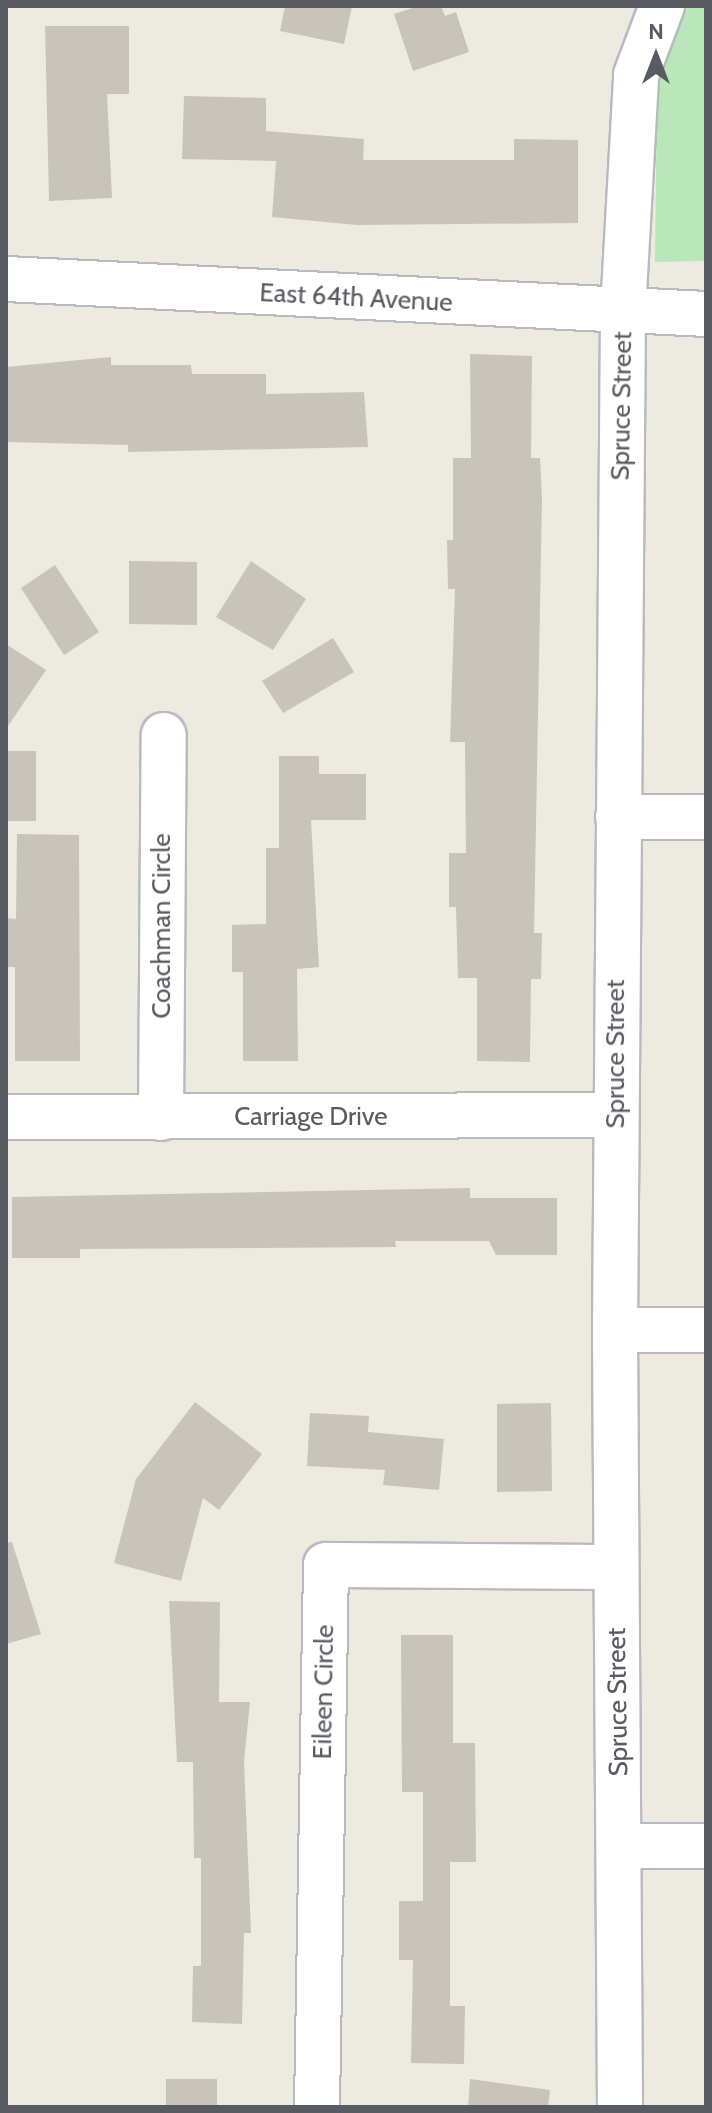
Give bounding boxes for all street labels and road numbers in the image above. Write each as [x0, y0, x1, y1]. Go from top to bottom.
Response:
street label: East 64th Avenue [259, 277, 453, 319]
street label: Spruce Street [605, 331, 639, 481]
street label: Coachman Circle [146, 833, 178, 1019]
street label: Spruce Street [600, 980, 632, 1128]
street label: Carriage Drive [234, 1101, 388, 1133]
street label: Eileen Circle [307, 1624, 341, 1760]
street label: Spruce Street [601, 1627, 635, 1777]

